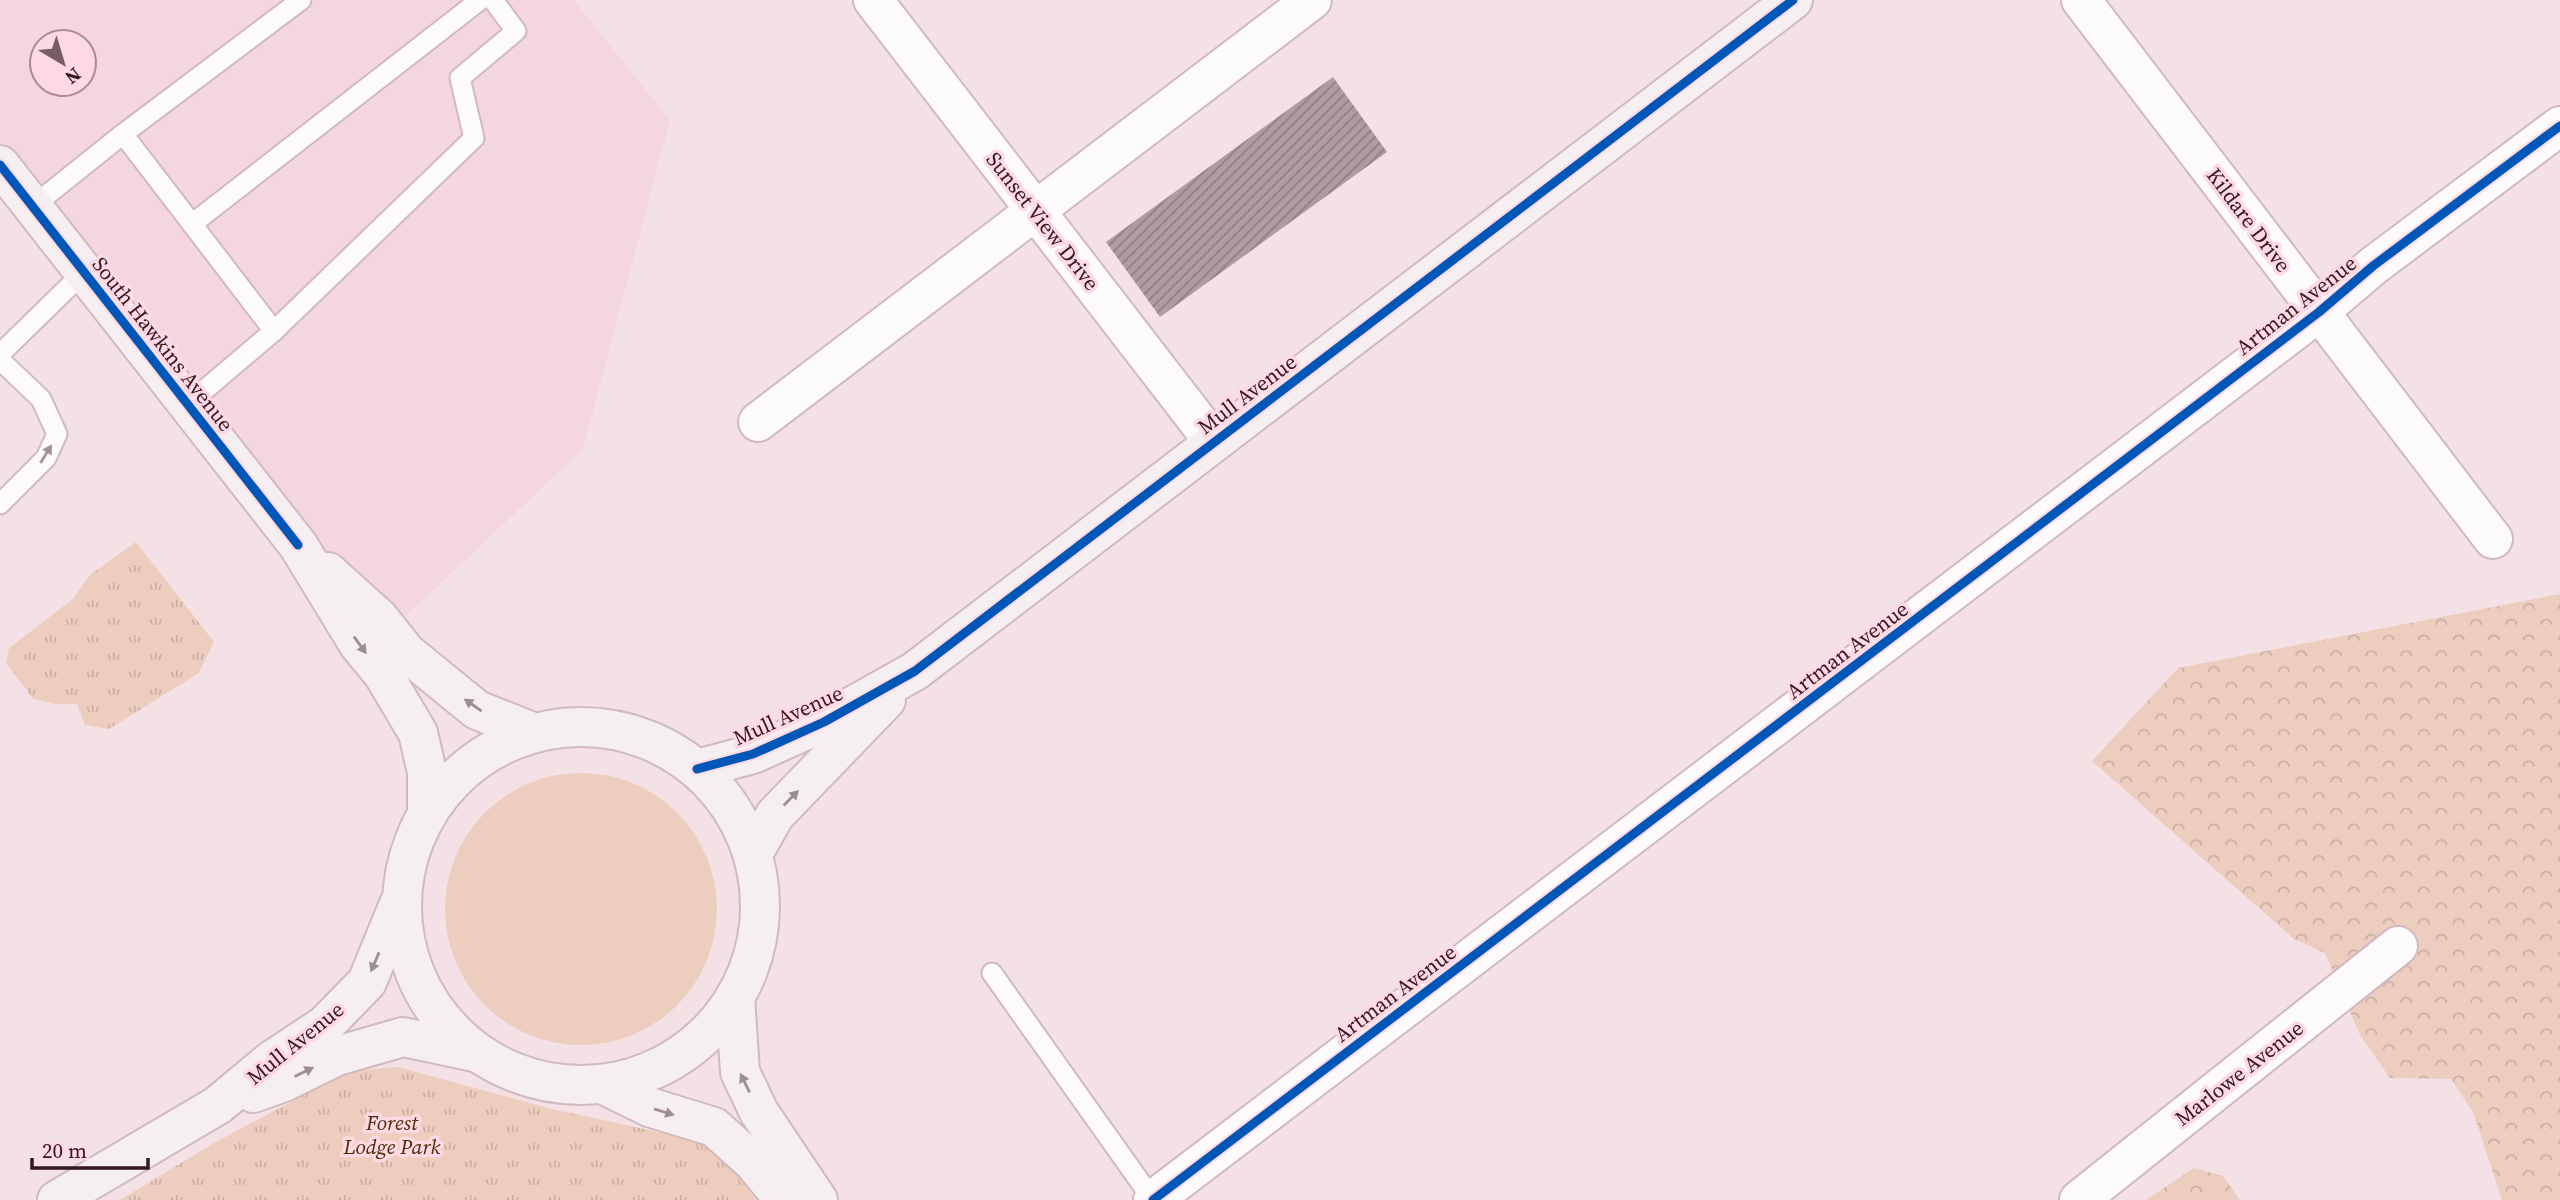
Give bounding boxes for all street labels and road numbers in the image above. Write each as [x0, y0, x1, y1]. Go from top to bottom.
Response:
street label: Sunset View Drive [980, 146, 1106, 296]
street label: Kildare Drive [2200, 162, 2298, 278]
street label: Artman Avenue [2229, 249, 2363, 361]
street label: South Hawkins Avenue [86, 251, 240, 437]
street label: Mull Avenue [1192, 347, 1302, 441]
street label: Artman Avenue [1780, 594, 1914, 706]
street label: Mull Avenue [729, 678, 847, 752]
street label: Artman Avenue [1328, 937, 1462, 1049]
street label: Mull Avenue [240, 995, 350, 1091]
street label: Marlowe Avenue [2169, 1014, 2309, 1132]

